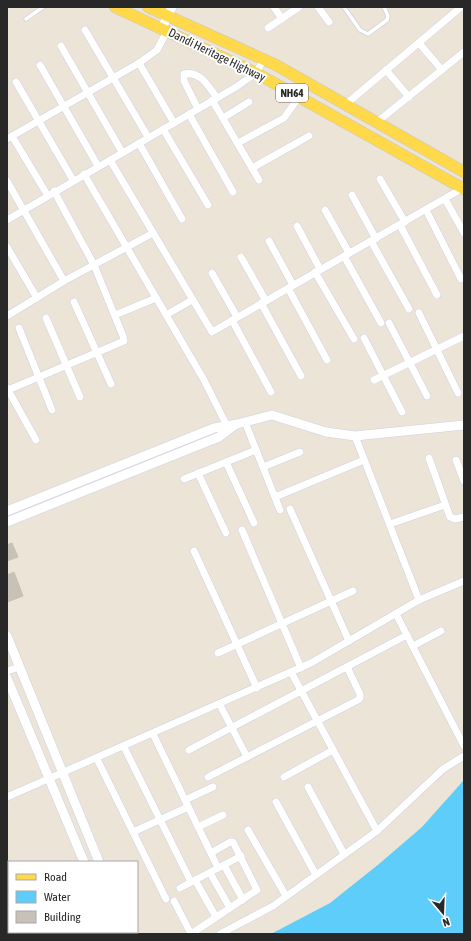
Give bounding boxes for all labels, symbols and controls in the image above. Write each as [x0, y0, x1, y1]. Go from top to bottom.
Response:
street label: Dandi Heritage Highway [166, 25, 268, 85]
road number: NH64 [276, 84, 308, 102]
legend [8, 861, 138, 933]
text: Road [44, 870, 67, 884]
text: Water [44, 890, 71, 904]
north arrow [423, 893, 463, 933]
text: Building [44, 910, 82, 924]
text: N [441, 916, 451, 929]

